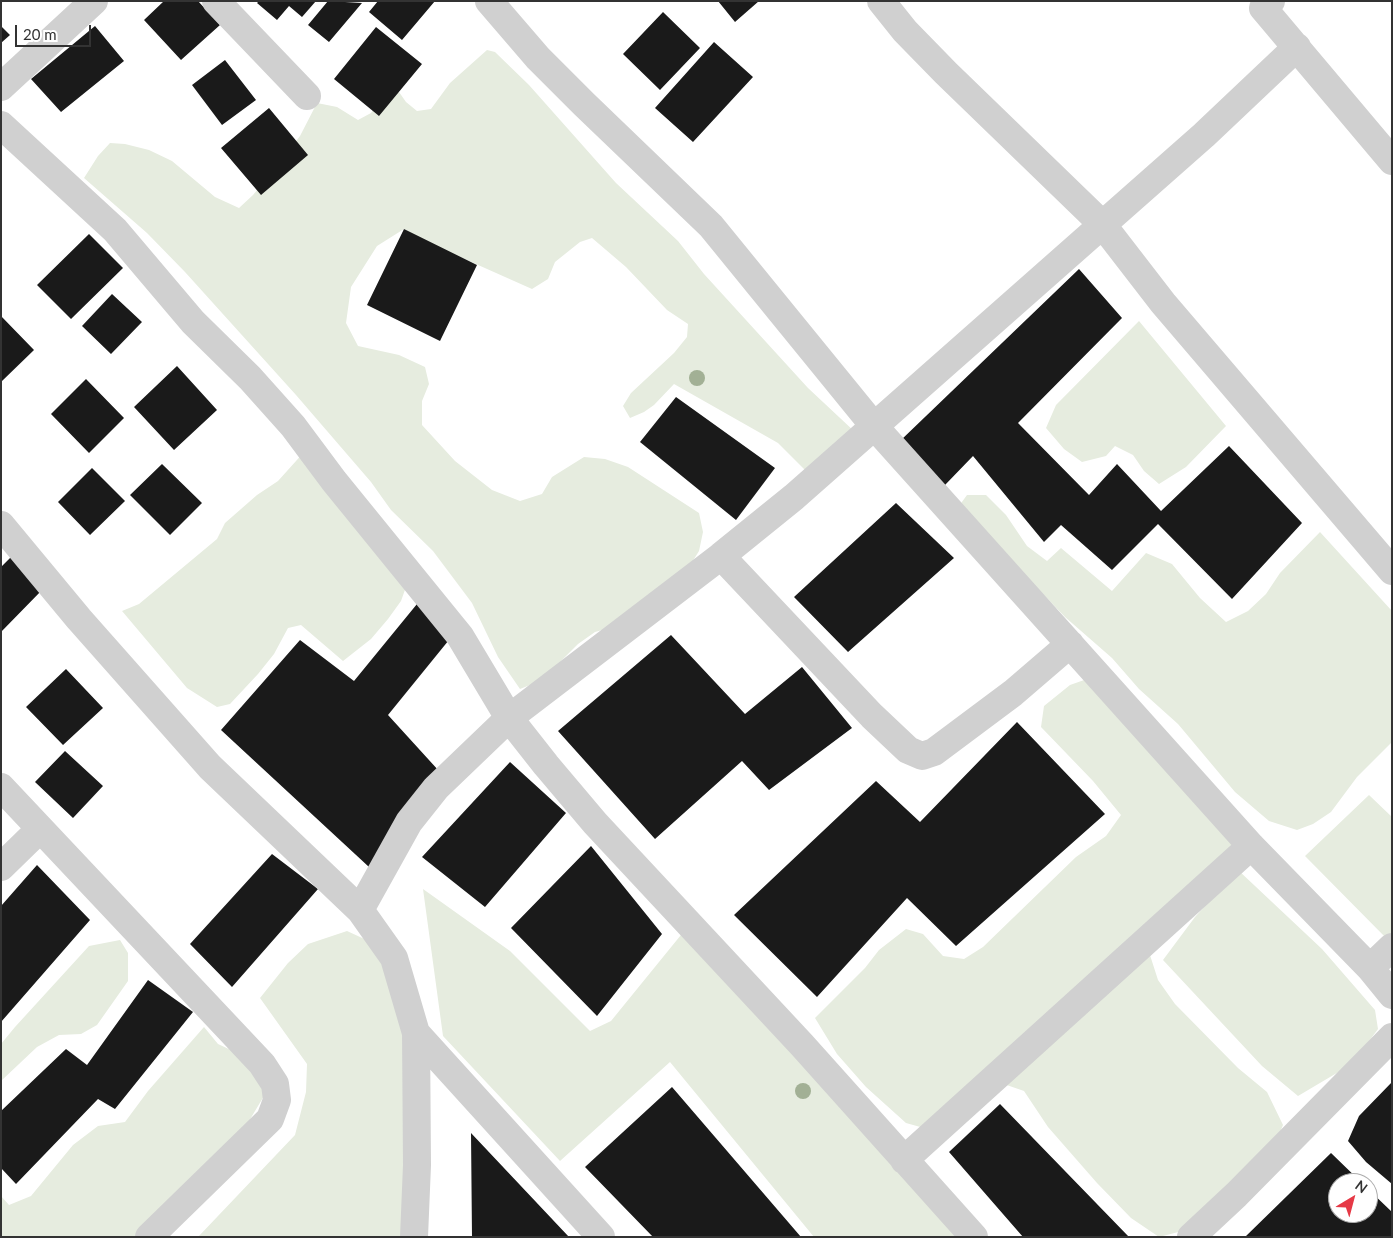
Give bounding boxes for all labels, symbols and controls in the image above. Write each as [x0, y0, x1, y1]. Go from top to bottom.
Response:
scale bar [18, 15, 94, 47]
text: 20 m [23, 25, 57, 43]
north arrow [1328, 1173, 1378, 1223]
text: N [1352, 1176, 1371, 1196]

